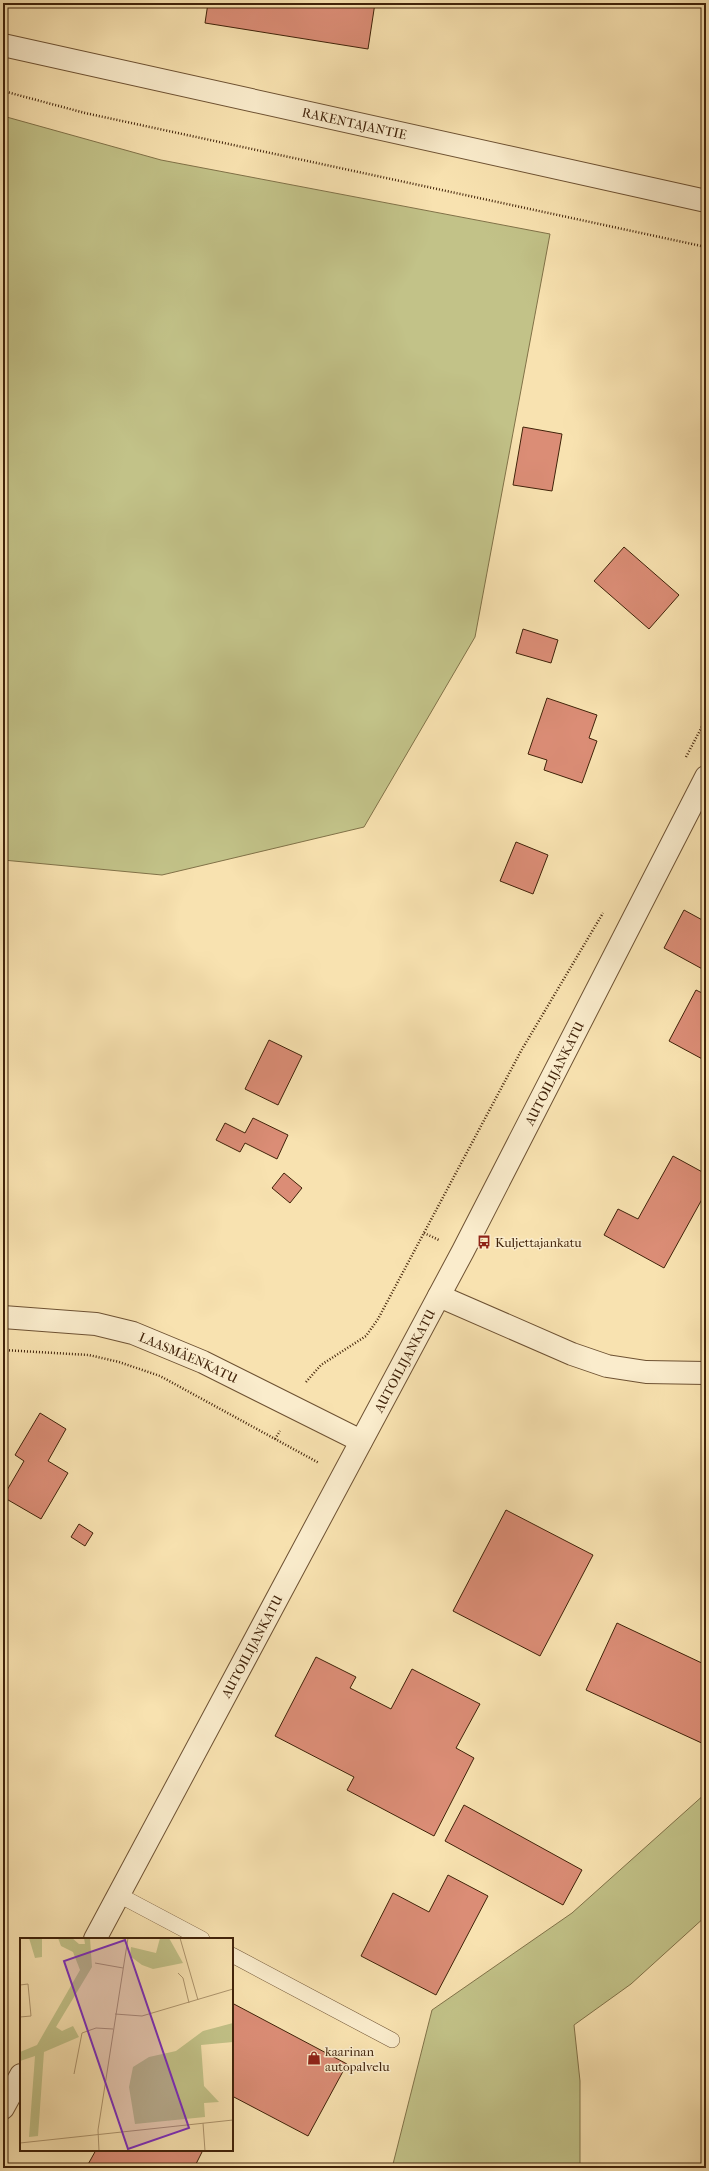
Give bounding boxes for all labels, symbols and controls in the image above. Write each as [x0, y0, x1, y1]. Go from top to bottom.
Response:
street label: RAKENTAJANTIE [301, 104, 408, 142]
street label: AUTOILIJANKATU [521, 1019, 587, 1129]
bus stop icon: Kuljettajankatu [476, 1234, 492, 1250]
place label: Kuljettajankatu [495, 1235, 582, 1250]
street label: AUTOILIJANKATU [370, 1307, 438, 1415]
street label: LAASMÄENKATU [137, 1329, 240, 1386]
street label: AUTOILIJANKATU [217, 1592, 285, 1701]
inset map [20, 1938, 233, 2151]
place label: kaarinan autopalvelu [325, 2044, 390, 2074]
shop icon: kaarinan autopalvelu [306, 2050, 322, 2066]

